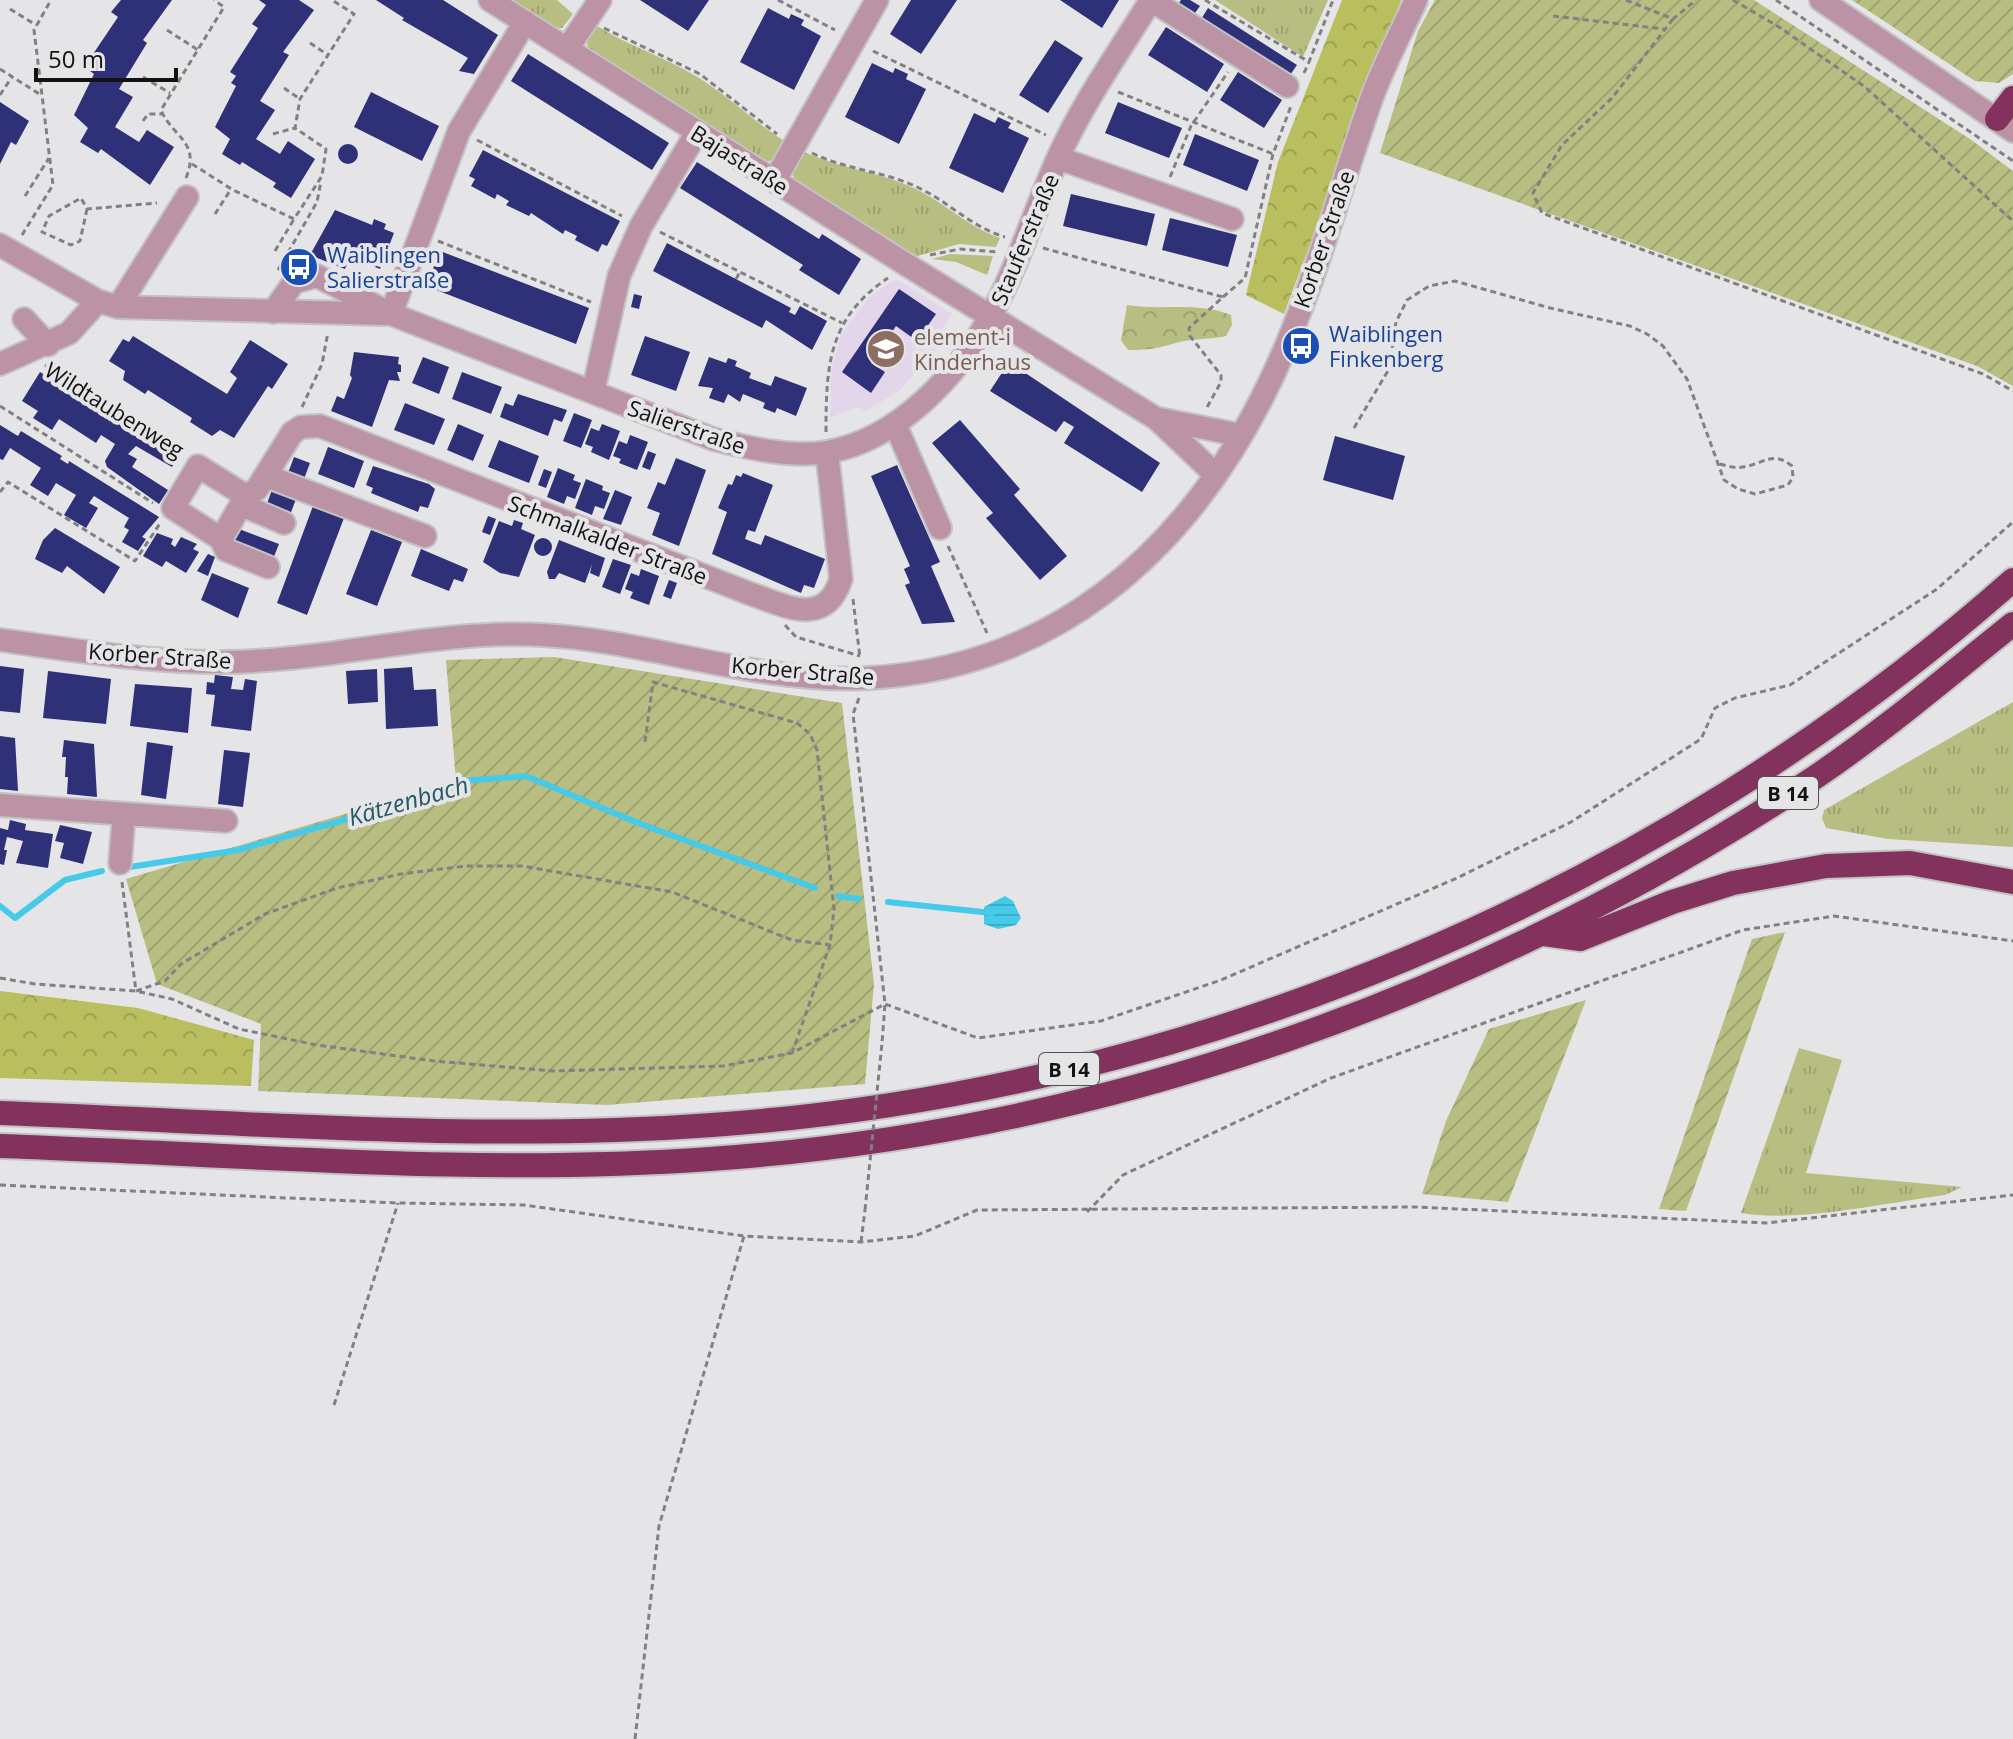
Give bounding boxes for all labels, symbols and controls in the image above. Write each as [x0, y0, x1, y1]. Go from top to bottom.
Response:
scale bar [36, 32, 176, 82]
text: 50 m [48, 42, 104, 75]
street label: Bajastraße [685, 117, 795, 201]
street label: Korber Straße [1285, 166, 1361, 312]
street label: Stauferstraße [983, 169, 1065, 309]
place label: Waiblingen Salierstraße [327, 239, 449, 294]
bus stop icon: Waiblingen Salierstraße [278, 246, 320, 288]
place label: Waiblingen Finkenberg [1329, 318, 1444, 373]
place label: element-i Kinderhaus [914, 321, 1031, 376]
bus stop icon: Waiblingen Finkenberg [1280, 325, 1322, 367]
school or university icon: element-i Kinderhaus [865, 328, 907, 370]
street label: Wildtaubenweg [40, 354, 190, 464]
street label: Salierstraße [624, 392, 750, 460]
street label: Schmalkalder Straße [504, 487, 712, 591]
street label: Korber Straße [87, 635, 233, 675]
street label: Korber Straße [730, 649, 876, 691]
water label: Kätzenbach [344, 767, 472, 833]
road number: B 14 [1758, 777, 1818, 809]
road number: B 14 [1039, 1053, 1099, 1085]

